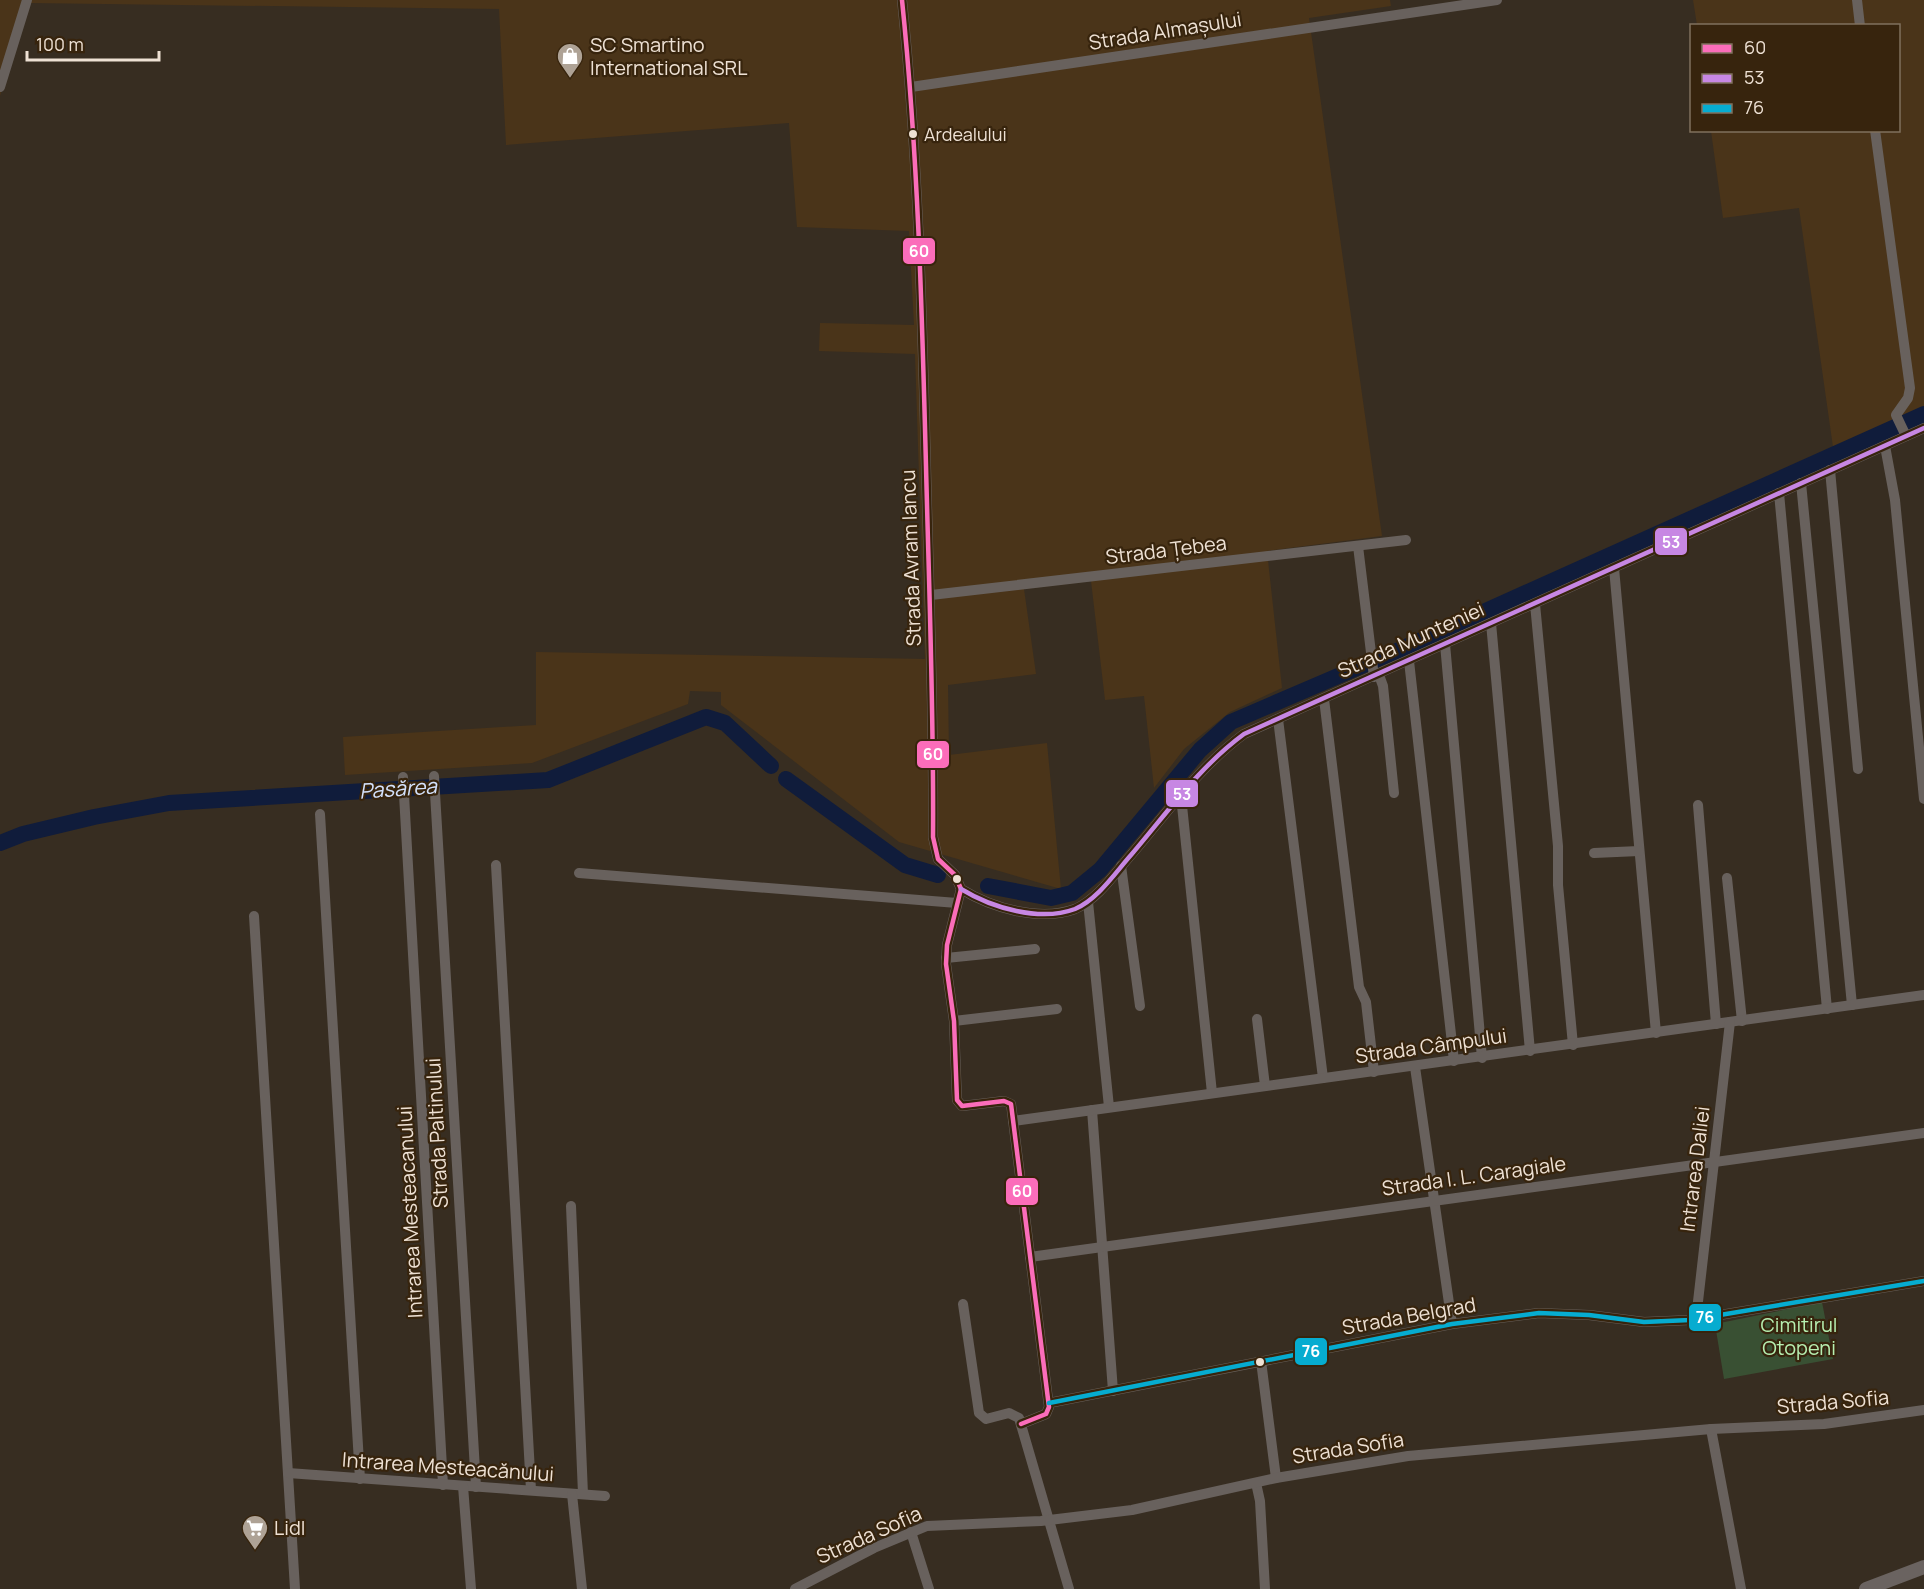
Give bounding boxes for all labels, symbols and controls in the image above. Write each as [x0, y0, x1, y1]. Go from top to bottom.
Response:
street label: Strada Almașului [1087, 5, 1243, 56]
scale bar [27, 24, 159, 62]
legend [1690, 24, 1900, 132]
place label: SC Smartino International SRL [590, 31, 747, 81]
text: 100 m [36, 32, 84, 56]
text: 60 [1744, 35, 1766, 59]
shop icon: SC Smartino International SRL [555, 41, 585, 79]
text: 53 [1744, 65, 1764, 89]
text: 76 [1744, 95, 1764, 119]
place label: Ardealului [924, 122, 1007, 146]
marker: Ardealului [907, 128, 919, 140]
line badge: 60 [902, 237, 936, 265]
text: 60 [909, 240, 929, 262]
street label: Strada Avram Iancu [894, 469, 927, 647]
line badge: 53 [1654, 527, 1688, 556]
street label: Strada Țebea [1104, 529, 1228, 570]
text: 53 [1662, 531, 1680, 553]
street label: Strada Munteniei [1333, 595, 1488, 684]
line badge: 60 [916, 740, 950, 769]
text: 60 [923, 743, 943, 765]
water label: Pasărea [358, 771, 439, 805]
line badge: 53 [1165, 779, 1199, 808]
text: 53 [1173, 783, 1191, 805]
unlabelled marker [951, 873, 963, 885]
street label: Strada Câmpului [1354, 1022, 1508, 1069]
street label: Strada Paltinului [419, 1057, 454, 1209]
street label: Intrarea Mesteacanului [390, 1105, 429, 1319]
street label: Intrarea Daliei [1673, 1105, 1716, 1233]
street label: Strada I. L. Caragiale [1380, 1149, 1568, 1202]
line badge: 60 [1005, 1177, 1039, 1206]
text: 60 [1012, 1180, 1032, 1202]
street label: Strada Belgrad [1340, 1290, 1478, 1341]
line badge: 76 [1688, 1303, 1722, 1332]
text: 76 [1696, 1306, 1714, 1328]
park label: Cimitirul Otopeni [1760, 1311, 1838, 1361]
line badge: 76 [1294, 1337, 1328, 1366]
text: 76 [1302, 1340, 1320, 1362]
unlabelled marker [1254, 1356, 1266, 1368]
street label: Strada Sofia [1776, 1383, 1890, 1420]
street label: Strada Sofia [1290, 1425, 1406, 1470]
street label: Intrarea Mesteacănului [341, 1446, 555, 1487]
street label: Strada Sofia [812, 1499, 926, 1570]
supermarket icon: Lidl [240, 1513, 270, 1551]
place label: Lidl [274, 1514, 305, 1541]

